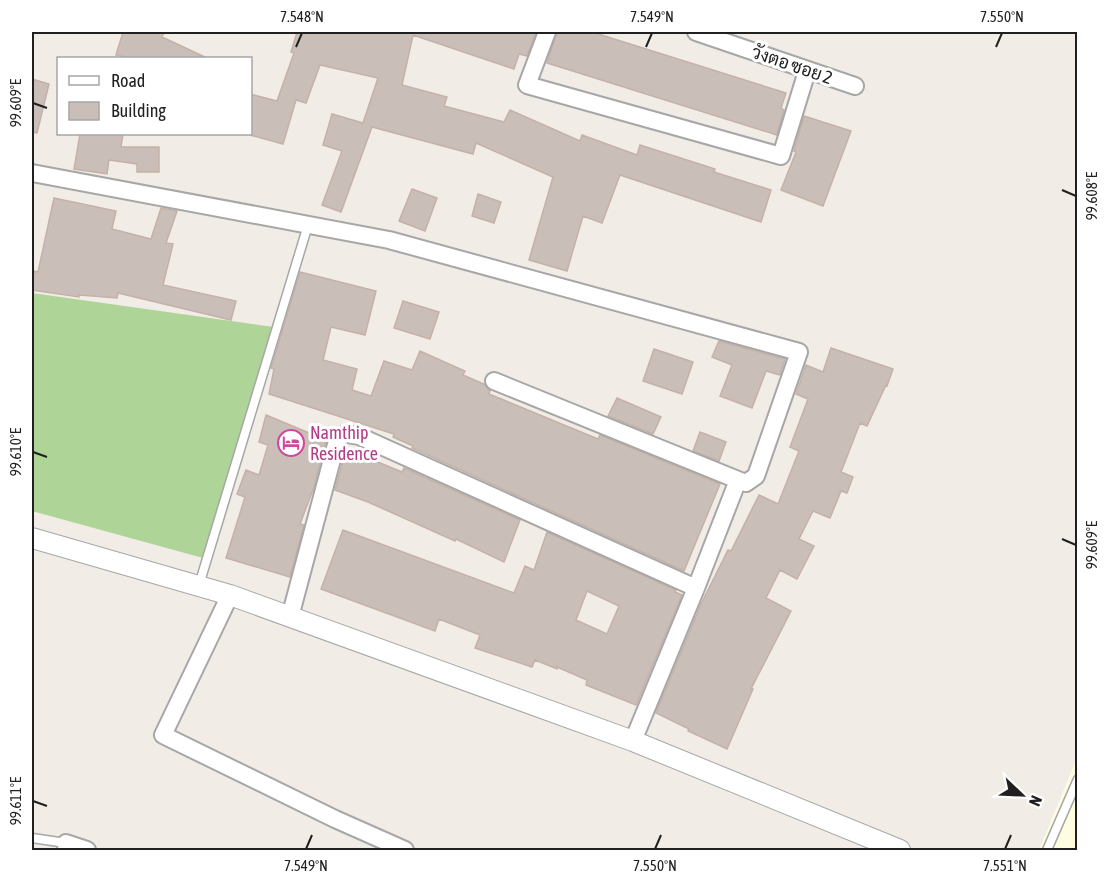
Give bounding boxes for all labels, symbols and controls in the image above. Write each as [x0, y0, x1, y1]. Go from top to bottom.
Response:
text: 7.548°N [280, 8, 324, 25]
text: 7.549°N [630, 8, 674, 25]
text: 7.550°N [980, 8, 1024, 25]
street label: วังตอ ซอย 2 [749, 41, 835, 88]
legend [57, 57, 252, 135]
text: Road [111, 70, 145, 91]
text: 99.609°E [7, 78, 24, 127]
text: Building [111, 100, 166, 121]
text: 99.608°E [1083, 171, 1100, 220]
place label: Namthip Residence [310, 422, 378, 464]
text: 99.610°E [7, 427, 24, 476]
hotel icon: Namthip Residence [276, 428, 306, 458]
text: 99.609°E [1083, 520, 1100, 569]
north arrow [992, 765, 1052, 825]
text: 99.611°E [7, 776, 24, 825]
text: N [1026, 793, 1046, 809]
text: 7.549°N [284, 857, 328, 874]
text: 7.550°N [633, 857, 677, 874]
text: 7.551°N [983, 857, 1027, 874]

